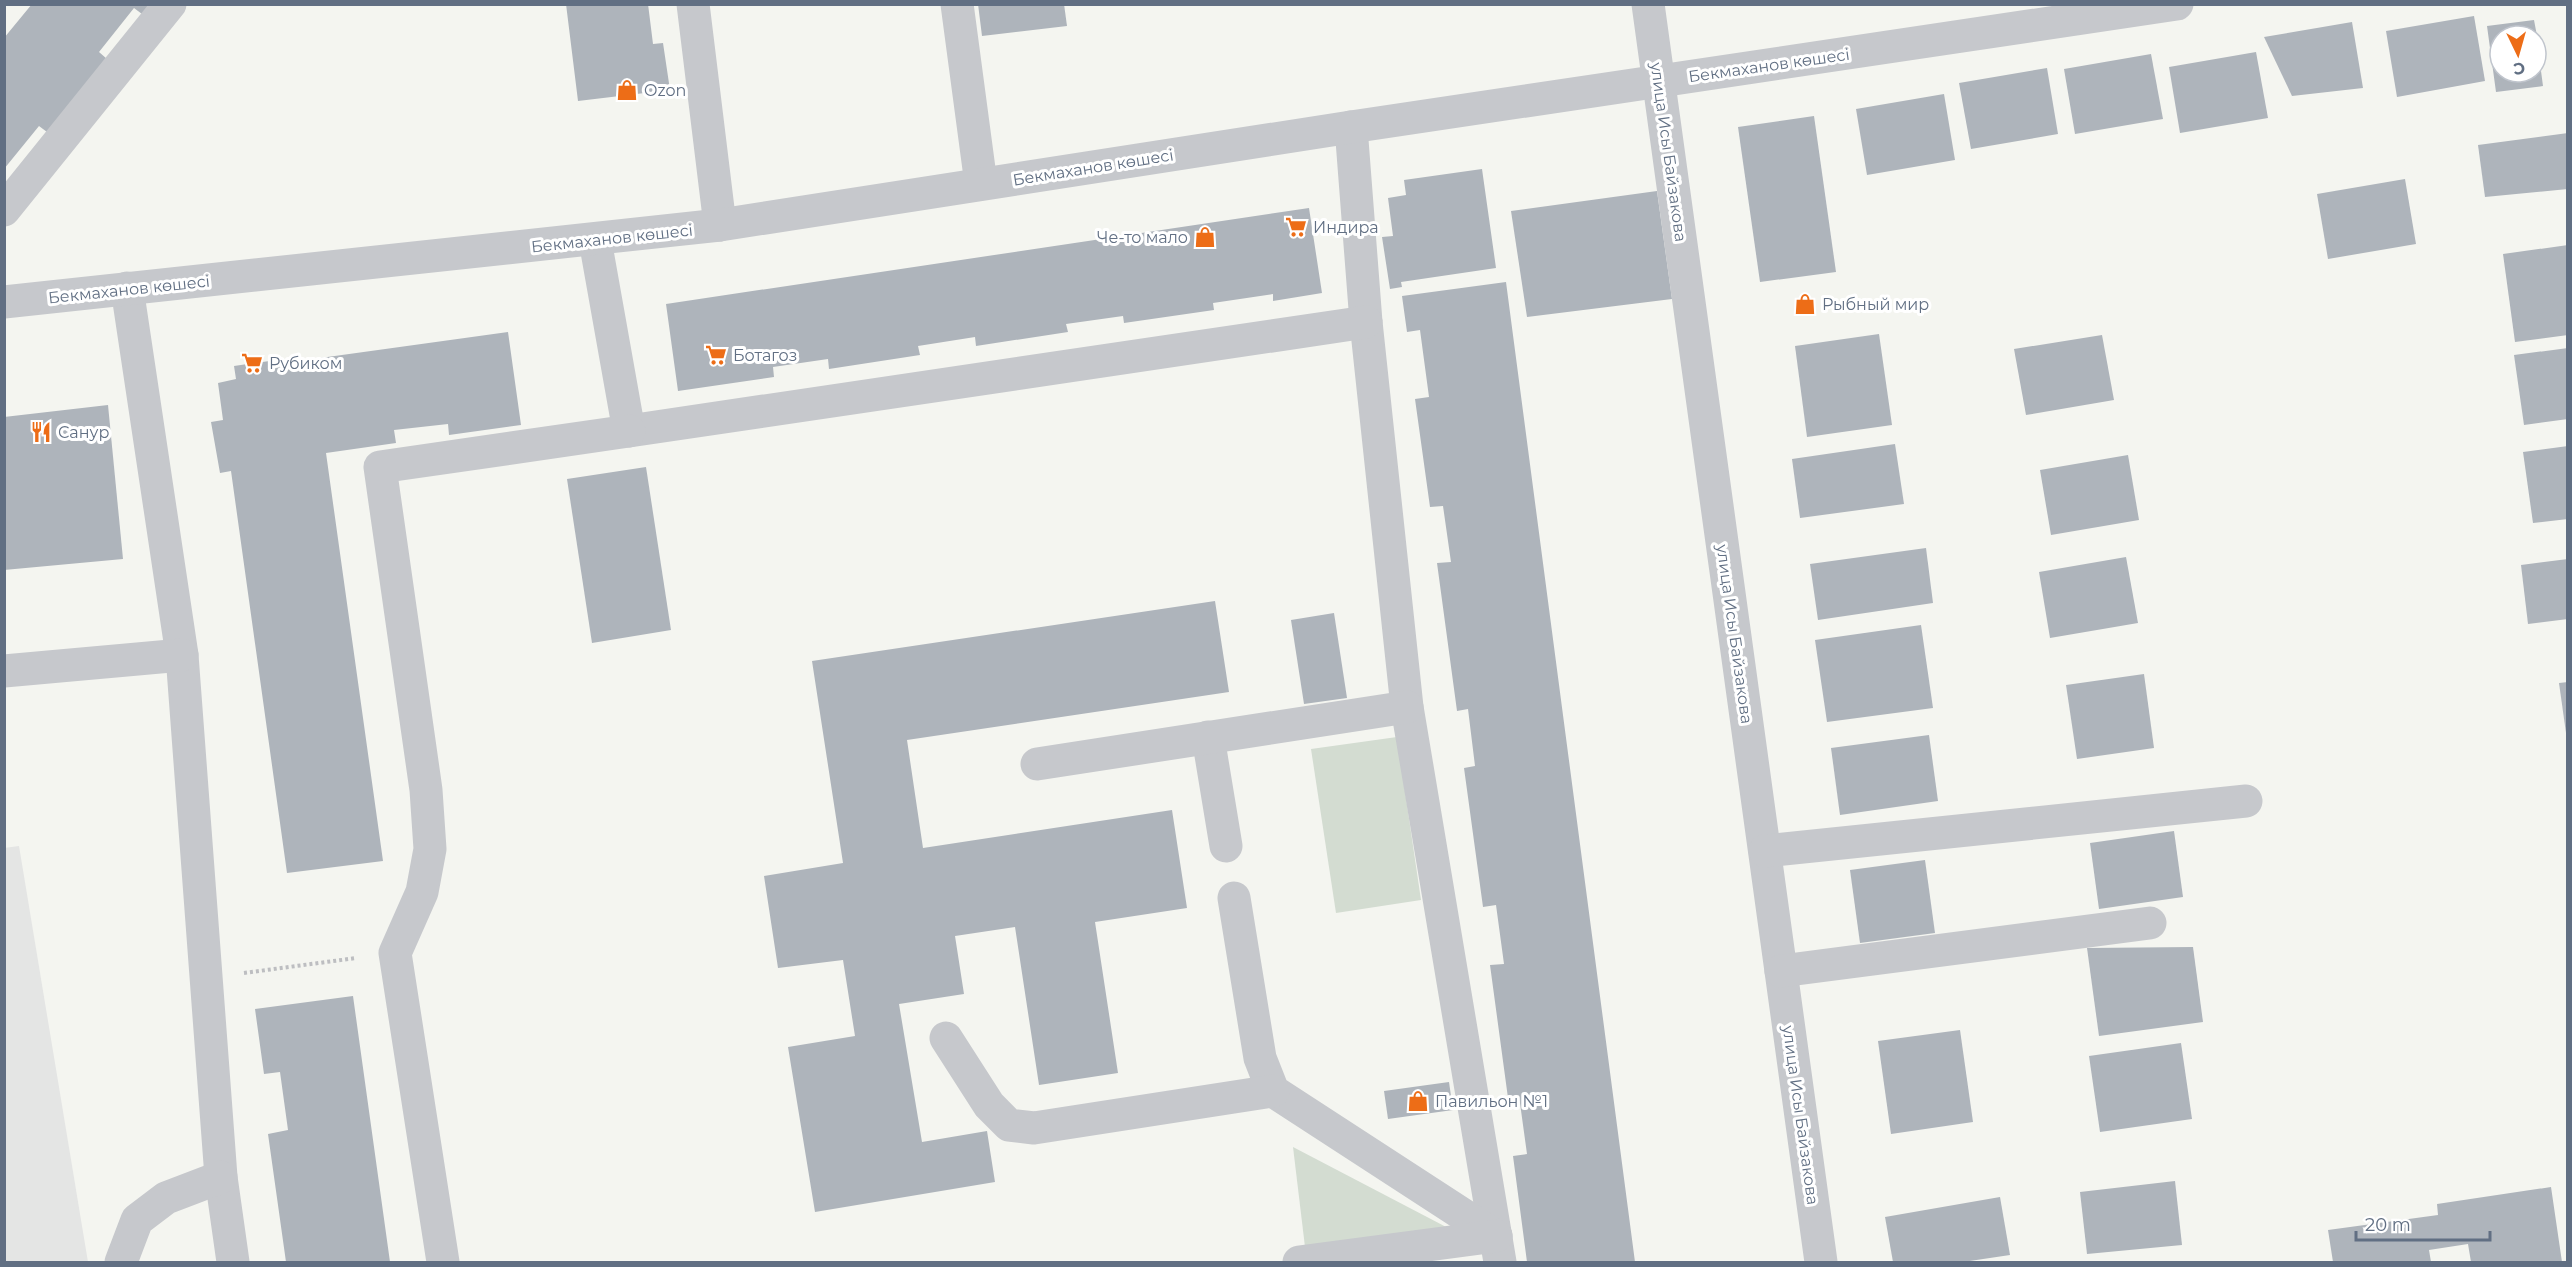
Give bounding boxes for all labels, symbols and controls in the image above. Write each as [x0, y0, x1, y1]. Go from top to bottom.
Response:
north arrow [2488, 24, 2548, 84]
street label: Бекмаханов көшесі [1687, 45, 1851, 86]
text: С [2512, 58, 2526, 78]
street label: улица Исы Байзакова [1646, 60, 1691, 243]
shop icon: Ozon [615, 78, 639, 102]
place label: Ozon [644, 81, 686, 100]
street label: Бекмаханов көшесі [1011, 145, 1175, 190]
supermarket icon: Индира [1284, 215, 1308, 239]
place label: Индира [1313, 218, 1379, 237]
street label: Бекмаханов көшесі [530, 221, 694, 256]
shop icon: Че-то мало [1193, 225, 1217, 249]
place label: Че-то мало [1097, 228, 1188, 247]
street label: Бекмаханов көшесі [47, 272, 211, 307]
shop icon: Рыбный мир [1793, 292, 1817, 316]
place label: Рыбный мир [1822, 295, 1929, 314]
supermarket icon: Ботагоз [704, 343, 728, 367]
place label: Ботагоз [733, 346, 797, 365]
supermarket icon: Рубиком [240, 351, 264, 375]
place label: Рубиком [269, 354, 342, 373]
restaurant icon: Санур [29, 420, 53, 444]
place label: Санур [58, 423, 109, 442]
street label: улица Исы Байзакова [1712, 542, 1757, 725]
street label: улица Исы Байзакова [1778, 1023, 1823, 1206]
shop icon: Павильон №1 [1406, 1089, 1430, 1113]
place label: Павильон №1 [1435, 1092, 1548, 1111]
scale bar [2356, 1204, 2490, 1242]
text: 20 m [2365, 1214, 2411, 1236]

